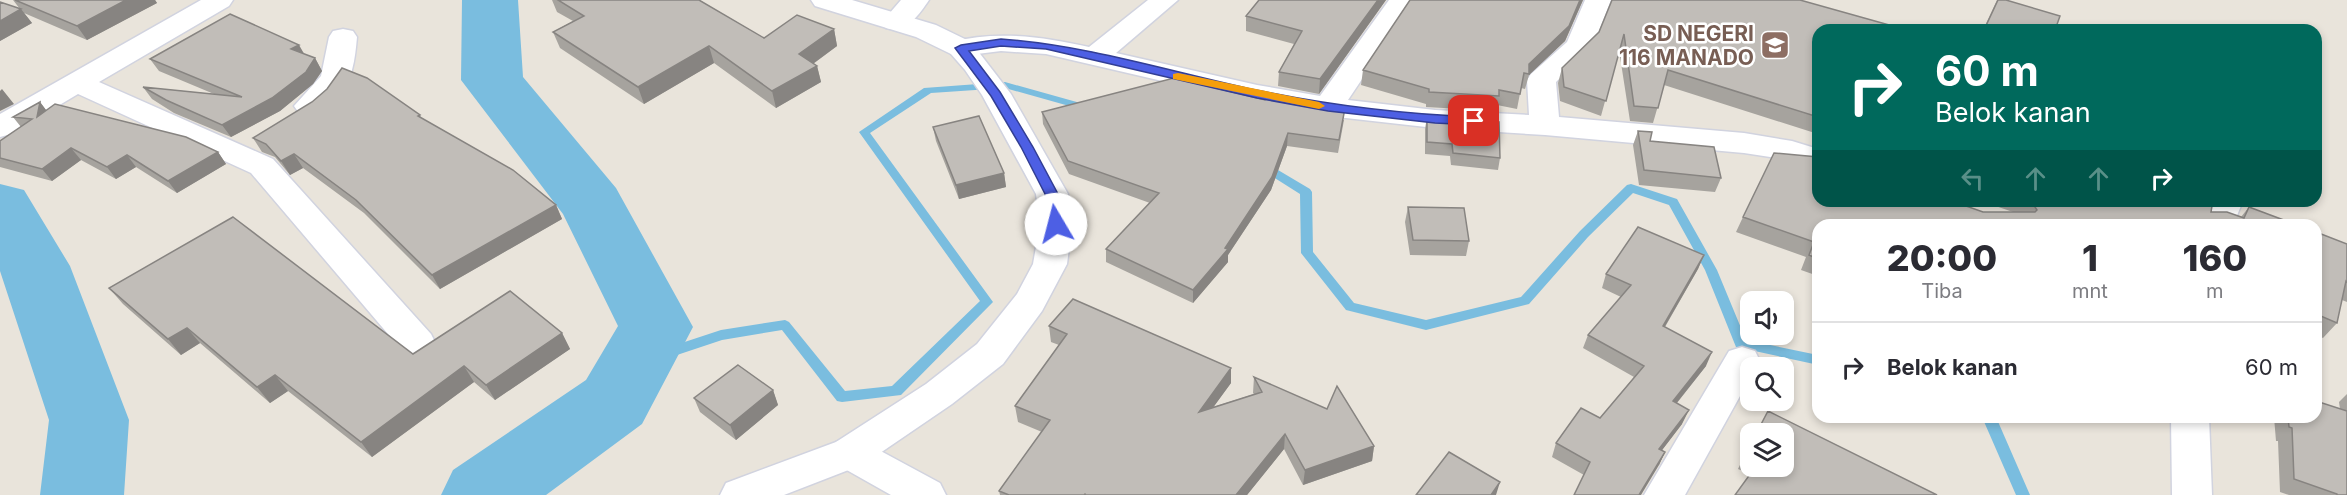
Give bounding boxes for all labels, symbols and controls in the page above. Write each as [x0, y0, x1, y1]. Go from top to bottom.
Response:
place label: SD NEGERI 116 MANADO [1619, 21, 1754, 70]
school or university icon: SD NEGERI 116 MANADO [1759, 29, 1791, 61]
text: 60 m [1935, 45, 2039, 96]
icon: right [1836, 48, 1914, 126]
pin [1448, 95, 1499, 146]
text: Belok kanan [1935, 96, 2091, 129]
icon: arrive [1457, 104, 1490, 137]
icon: left [1956, 162, 1989, 195]
icon: ahead [2019, 162, 2052, 195]
icon: ahead [2082, 162, 2115, 195]
icon: right [2145, 162, 2178, 195]
position arrow [1024, 192, 1088, 256]
text: 20:00 [1887, 236, 1997, 280]
text: 1 [2082, 236, 2098, 280]
text: 160 [2183, 236, 2247, 280]
text: Tiba [1921, 279, 1963, 303]
text: mnt [2072, 279, 2108, 303]
text: m [2206, 279, 2224, 303]
map controls [1740, 291, 1794, 477]
button: sound [1740, 291, 1794, 345]
icon: right [1836, 351, 1869, 384]
text: Belok kanan [1887, 354, 2018, 380]
text: 60 m [2245, 354, 2298, 380]
button: search [1740, 357, 1794, 411]
button: layers [1740, 423, 1794, 477]

